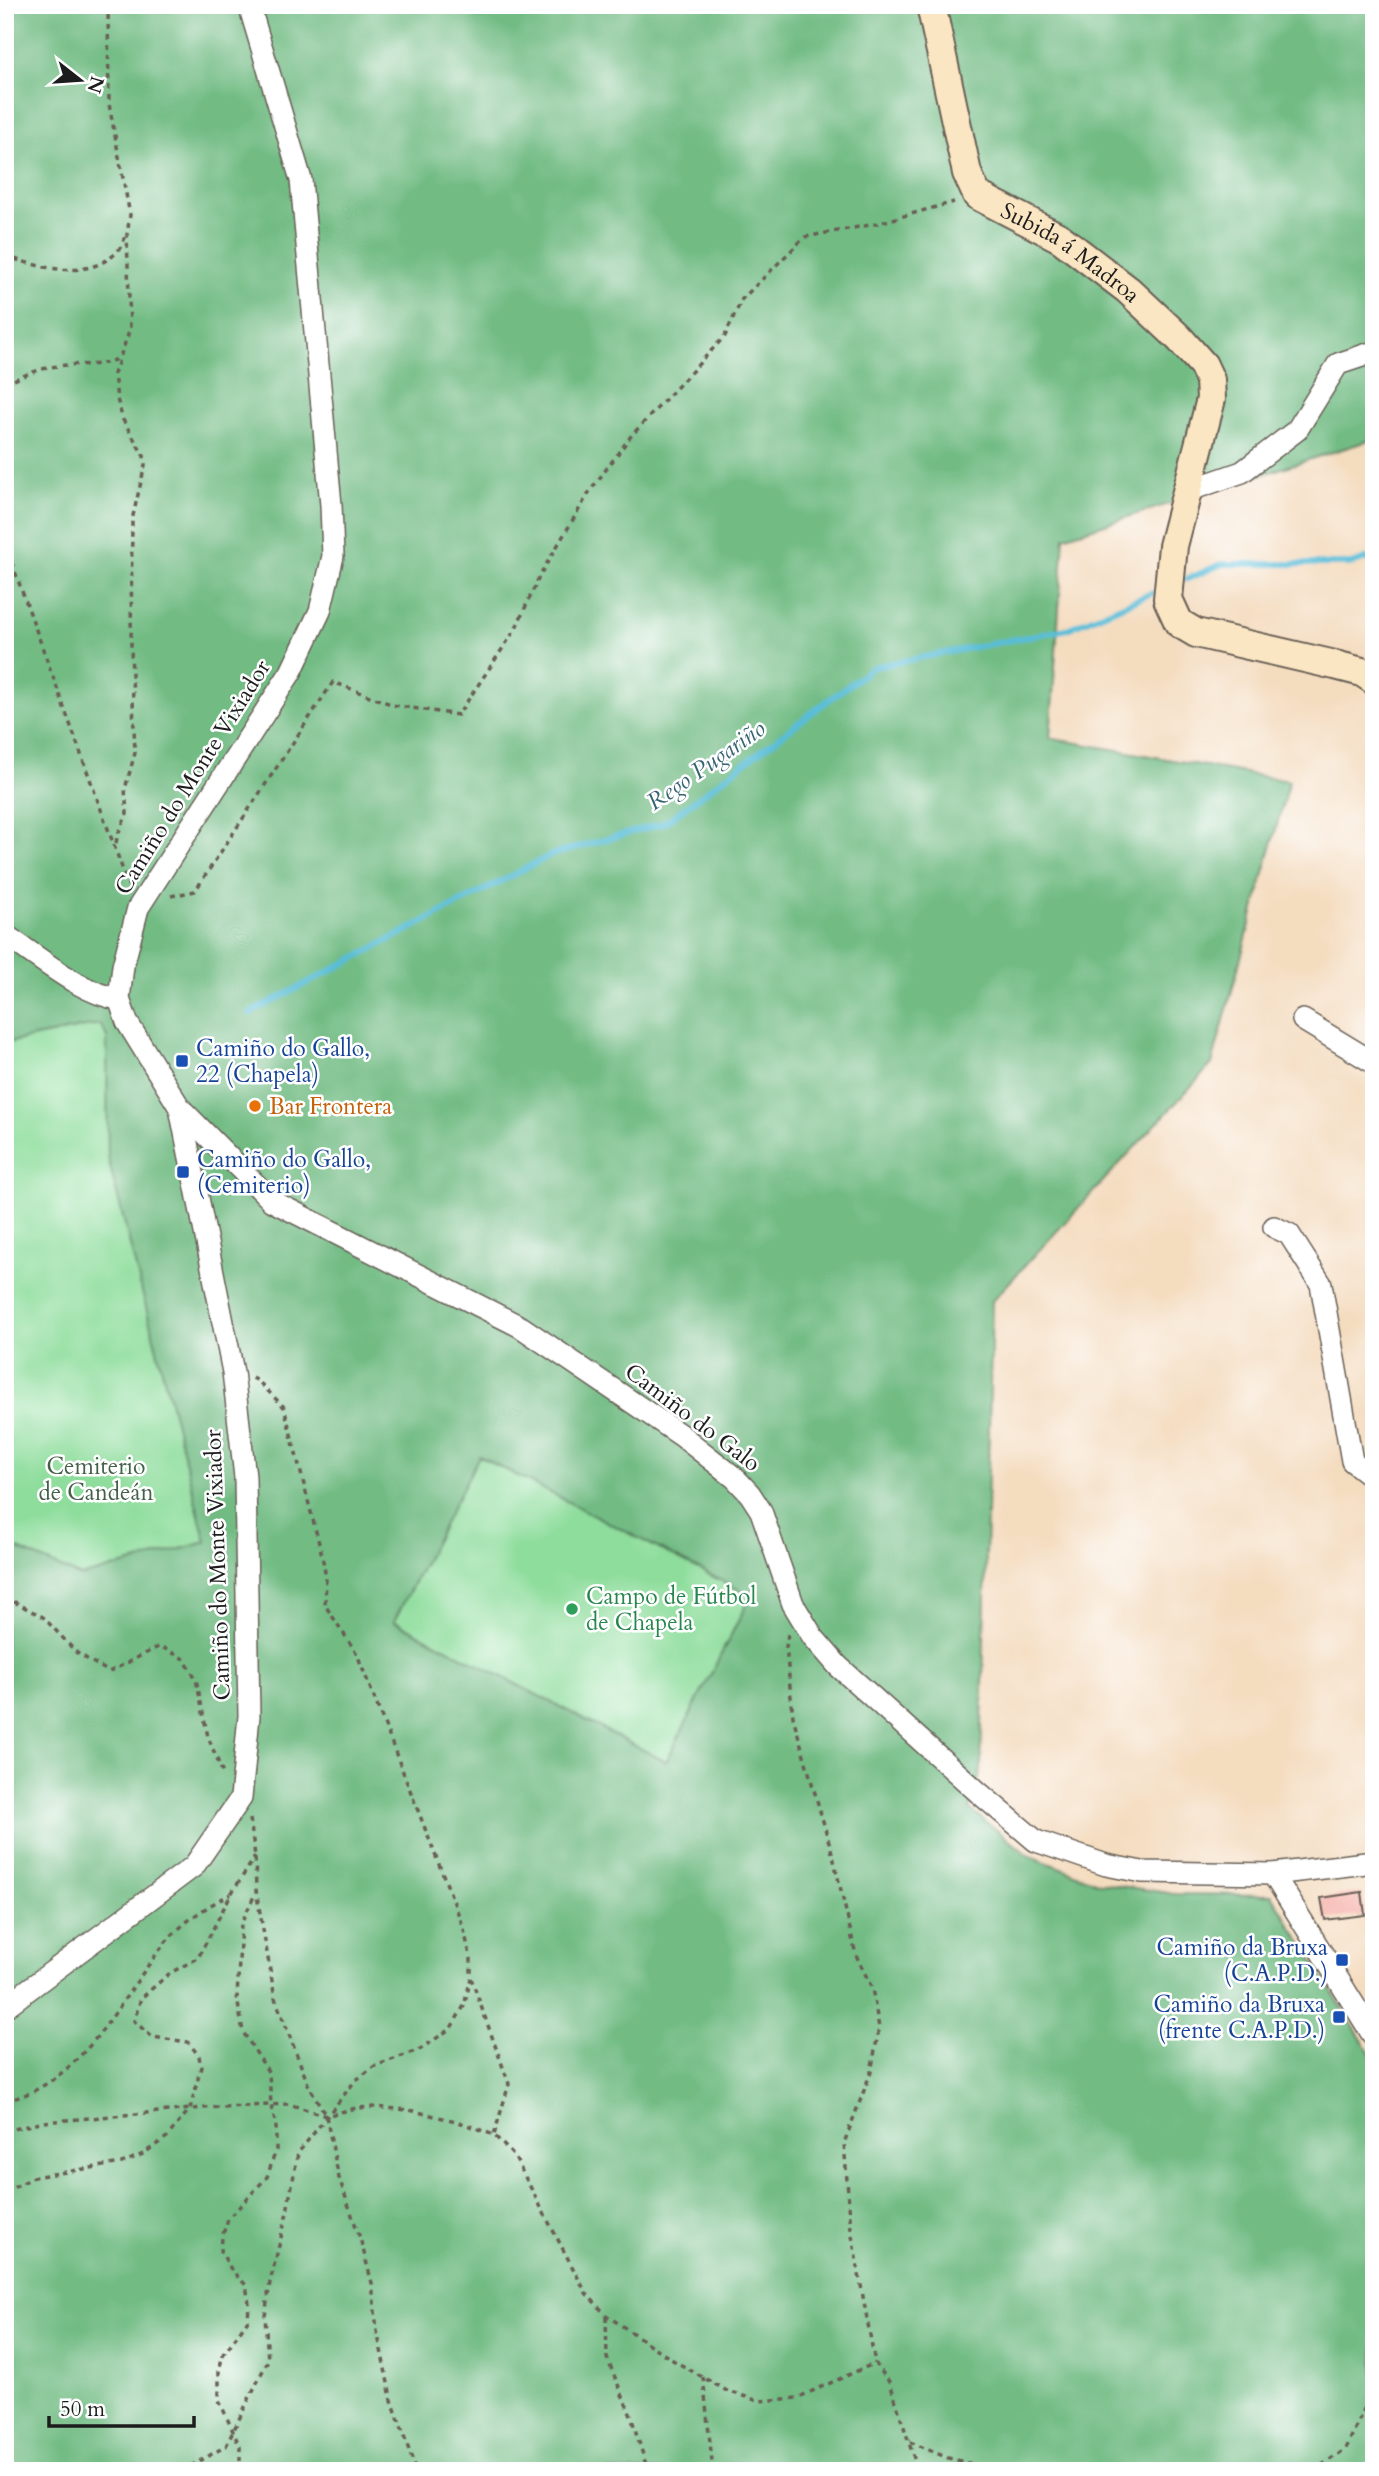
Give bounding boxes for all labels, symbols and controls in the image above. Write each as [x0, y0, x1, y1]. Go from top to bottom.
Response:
north arrow [46, 46, 116, 116]
text: N [80, 73, 110, 97]
street label: Subida á Madroa [995, 195, 1147, 310]
street label: Camiño do Monte Vixiador [107, 653, 278, 901]
water label: Rego Pugariño [640, 712, 772, 818]
place label: Camiño do Gallo, 22 (Chapela) [196, 1033, 370, 1090]
marker: Camiño do Gallo, 22 (Chapela) [174, 1053, 190, 1069]
place label: Bar Frontera [269, 1091, 392, 1122]
marker: Bar Frontera [247, 1098, 263, 1114]
place label: Camiño do Gallo, (Cemiterio) [197, 1144, 371, 1201]
marker: Camiño do Gallo, (Cemiterio) [175, 1164, 191, 1180]
street label: Camiño do Galo [619, 1356, 767, 1479]
street label: Camiño do Monte Vixiador [197, 1428, 238, 1701]
park label: Cemiterio de Candeán [38, 1451, 154, 1508]
place label: Campo de Fútbol de Chapela [586, 1581, 756, 1638]
marker: Campo de Fútbol de Chapela [564, 1601, 580, 1617]
place label: Camiño da Bruxa (C.A.P.D.) [1157, 1932, 1328, 1989]
marker: Camiño da Bruxa (C.A.P.D.) [1334, 1952, 1350, 1968]
place label: Camiño da Bruxa (frente C.A.P.D.) [1154, 1989, 1325, 2046]
marker: Camiño da Bruxa (frente C.A.P.D.) [1331, 2009, 1347, 2025]
scale bar [49, 2385, 194, 2429]
text: 50 m [60, 2395, 105, 2424]

